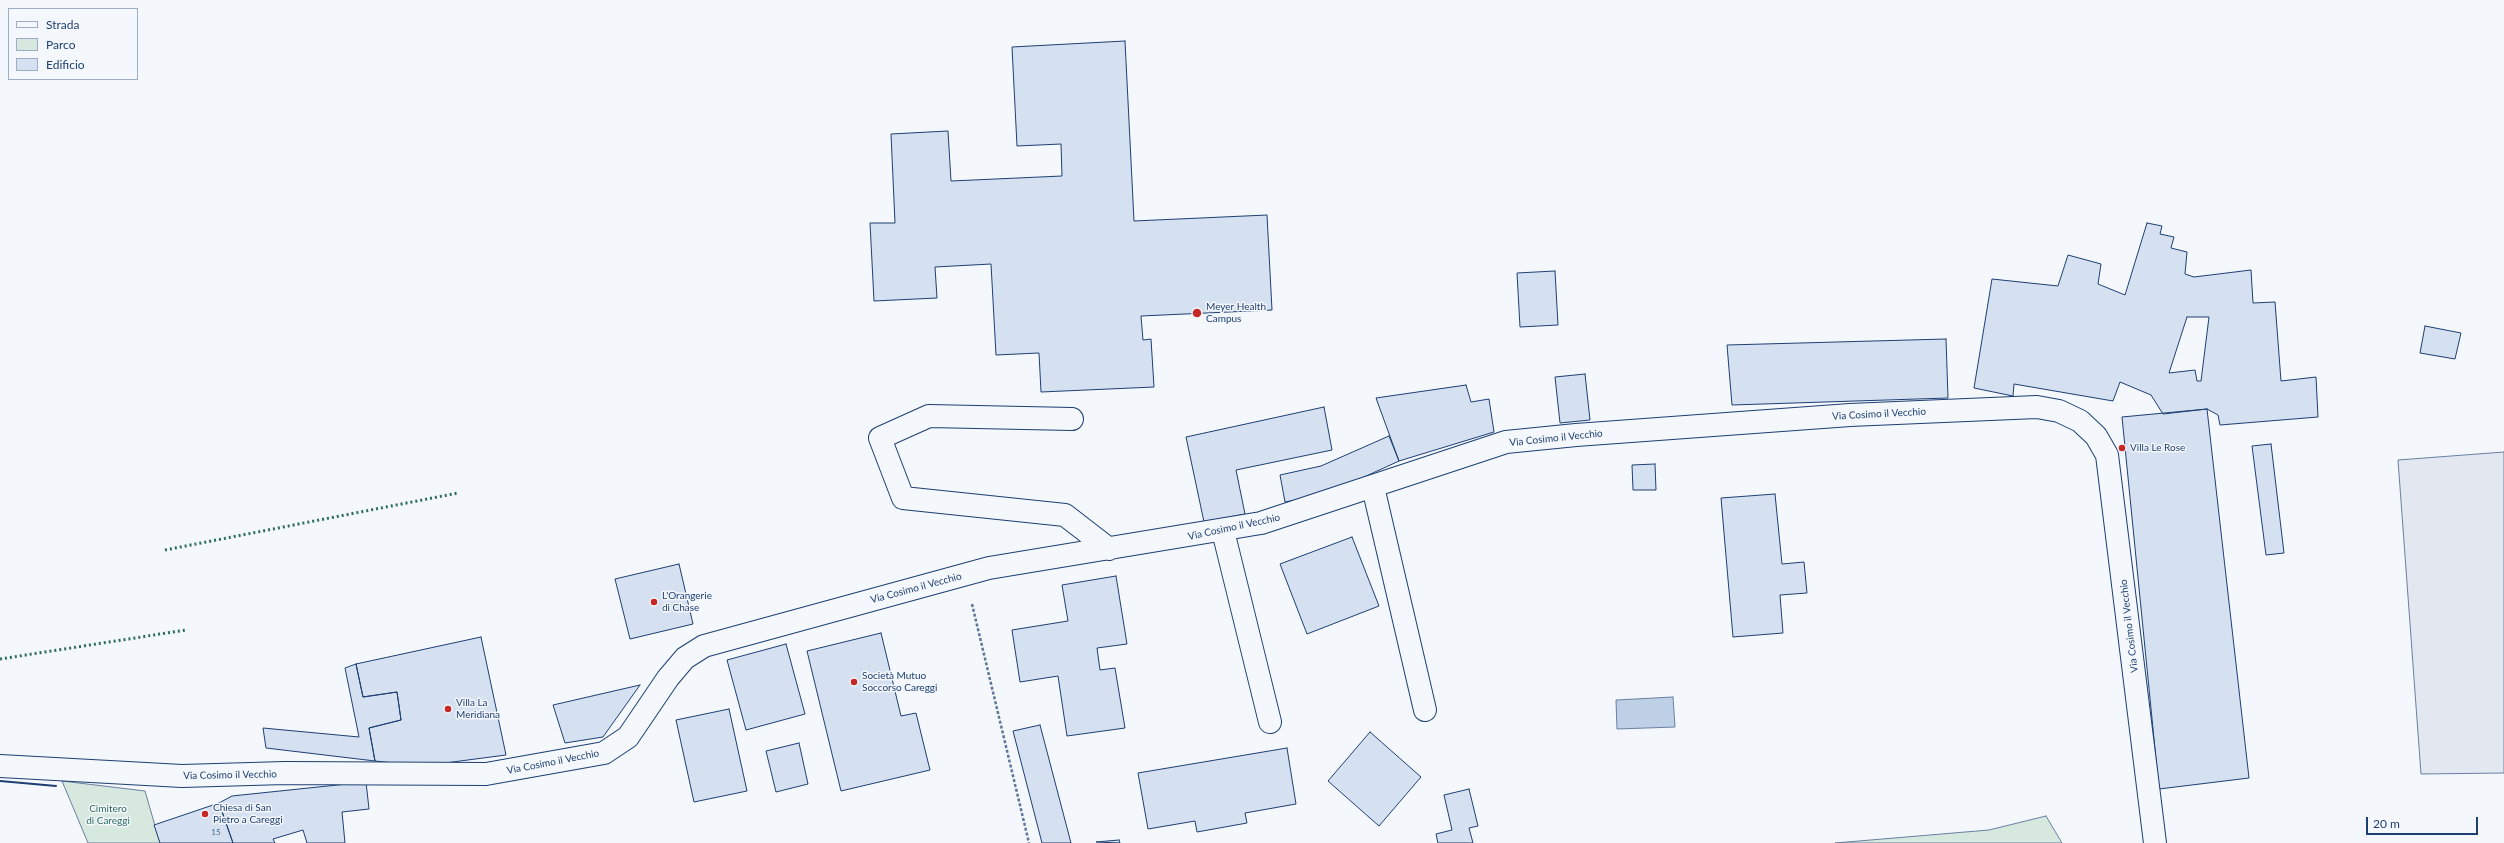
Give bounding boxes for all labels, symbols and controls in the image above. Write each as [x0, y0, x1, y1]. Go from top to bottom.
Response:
legend [8, 8, 138, 80]
text: Strada [46, 17, 79, 32]
text: Parco [46, 37, 76, 52]
text: Edificio [46, 57, 85, 72]
place label: Meyer Health Campus [1206, 301, 1266, 324]
marker: Meyer Health Campus [1191, 307, 1203, 319]
street label: Via Cosimo il Vecchio [1832, 406, 1926, 422]
street label: Via Cosimo il Vecchio [1509, 427, 1603, 449]
place label: Villa Le Rose [2130, 442, 2185, 454]
marker: Villa Le Rose [2117, 443, 2127, 453]
street label: Via Cosimo il Vecchio [1187, 511, 1281, 543]
street label: Via Cosimo il Vecchio [869, 570, 963, 606]
street label: Via Cosimo il Vecchio [2117, 579, 2141, 673]
place label: L'Orangerie di Chase [662, 590, 712, 614]
marker: L'Orangerie di Chase [649, 597, 659, 607]
place label: Società Mutuo Soccorso Careggi [862, 670, 937, 694]
marker: Società Mutuo Soccorso Careggi [849, 677, 859, 687]
place label: Villa La Meridiana [456, 697, 500, 720]
marker: Villa La Meridiana [443, 704, 453, 714]
street label: Via Cosimo il Vecchio [506, 747, 600, 777]
street label: Via Cosimo il Vecchio [183, 768, 277, 782]
place label: Chiesa di San Pietro a Careggi [213, 802, 283, 826]
park label: Cimitero di Careggi [86, 803, 130, 826]
marker: Chiesa di San Pietro a Careggi [200, 809, 210, 819]
scale bar [2368, 809, 2480, 835]
text: 20 m [2373, 816, 2400, 831]
house number: 15 [211, 827, 221, 837]

